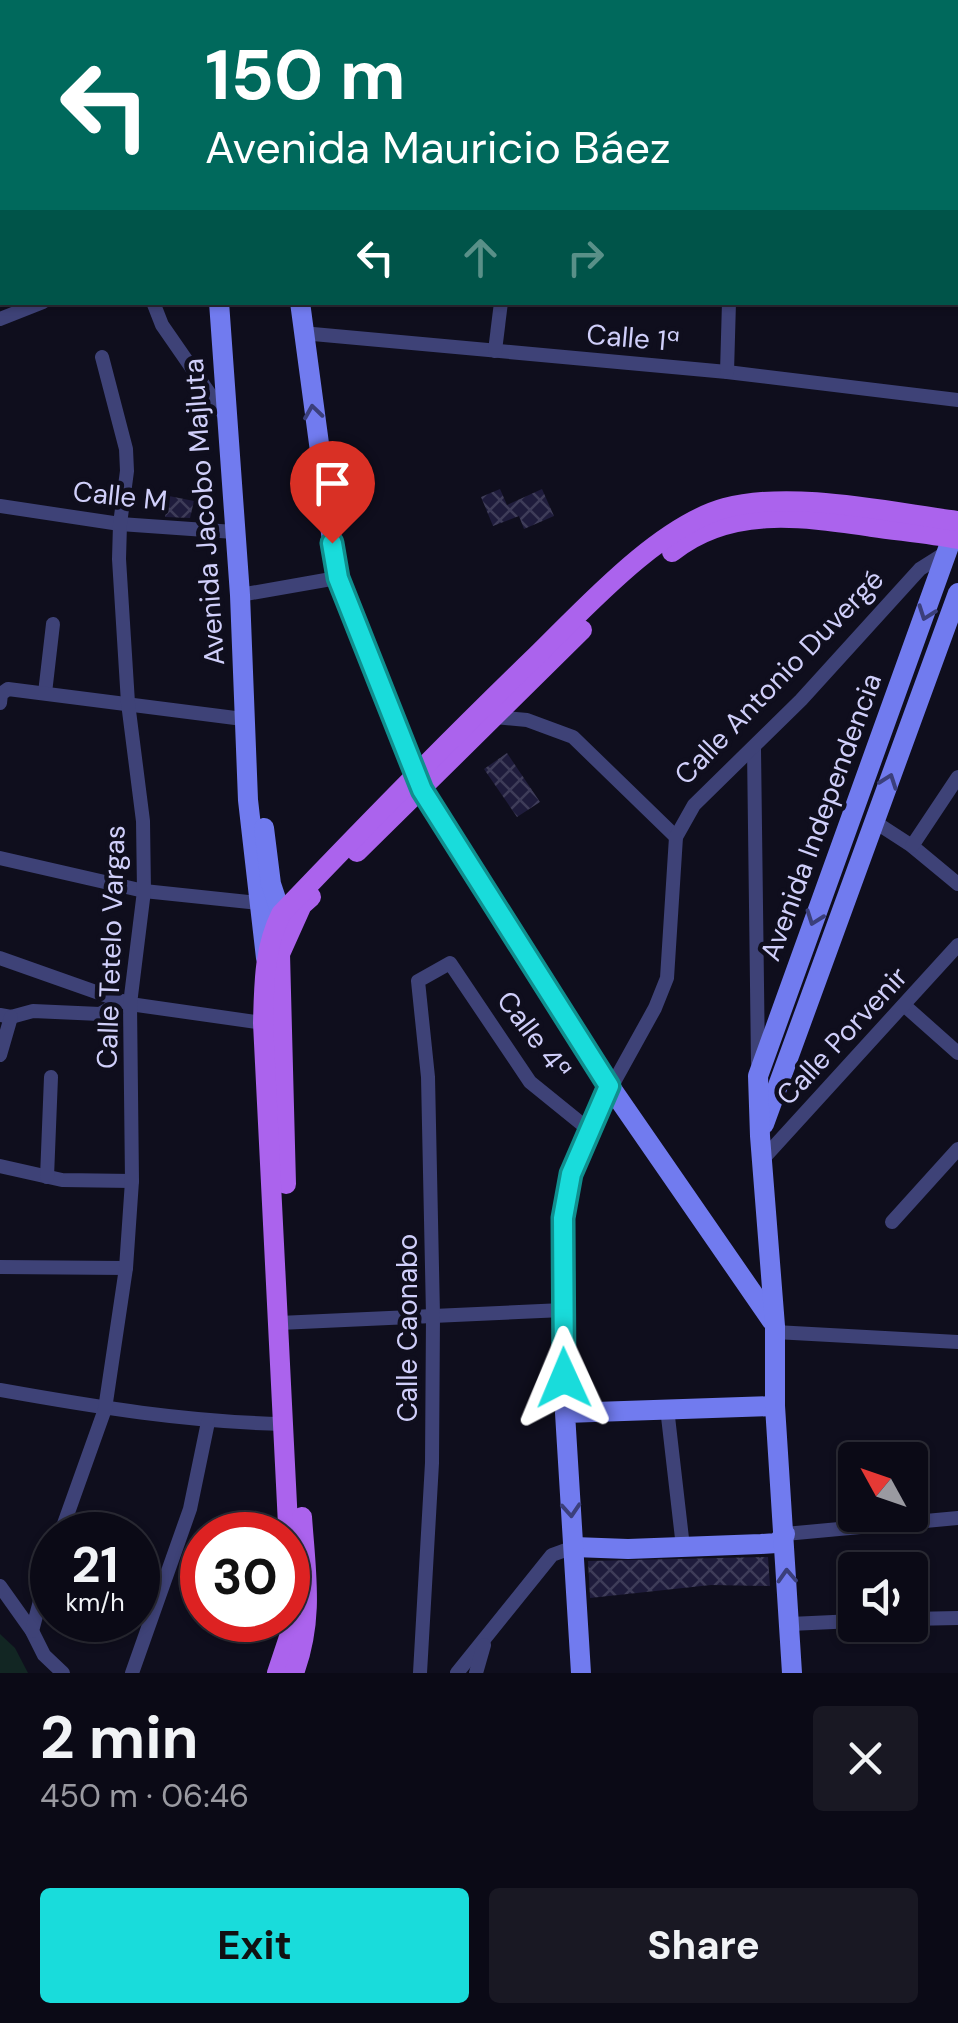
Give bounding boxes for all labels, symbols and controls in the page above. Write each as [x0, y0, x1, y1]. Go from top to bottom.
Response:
text: 150 m [205, 30, 406, 121]
icon: left [40, 40, 170, 170]
text: Avenida Mauricio Báez [205, 118, 671, 177]
icon: left [348, 230, 403, 285]
icon: ahead [453, 230, 508, 285]
icon: right [558, 230, 613, 285]
street label: Calle 1ª [585, 316, 681, 360]
street label: Avenida Jacobo Majluta [175, 357, 233, 667]
one-way arrow [304, 404, 325, 421]
pin [290, 441, 375, 544]
icon: arrive [305, 456, 360, 511]
street label: Calle M [71, 473, 169, 519]
street label: Calle Antonio Duvergé [666, 561, 892, 793]
one-way arrow [917, 604, 938, 621]
street label: Avenida Independencia [752, 668, 890, 966]
one-way arrow [878, 774, 898, 791]
street label: Calle Tetelo Vargas [88, 824, 134, 1070]
one-way arrow [805, 909, 825, 926]
street label: Calle Porvenir [768, 959, 916, 1113]
street label: Calle 4ª [489, 983, 579, 1087]
street label: Calle Caonabo [389, 1234, 426, 1422]
position arrow [512, 1326, 616, 1430]
north arrow [838, 1442, 928, 1532]
map controls [838, 1442, 928, 1642]
one-way arrow [560, 1503, 581, 1519]
speed limit sign: 30 [180, 1512, 310, 1642]
text: 21 [71, 1532, 119, 1598]
button: sound [838, 1552, 928, 1642]
one-way arrow [777, 1567, 798, 1583]
text: km/h [65, 1586, 125, 1619]
text: 2 min [40, 1698, 199, 1777]
button: close [813, 1706, 918, 1811]
text: 450 m · 06:46 [40, 1775, 249, 1817]
button: Exit [40, 1888, 469, 2003]
button: Share [489, 1888, 918, 2003]

